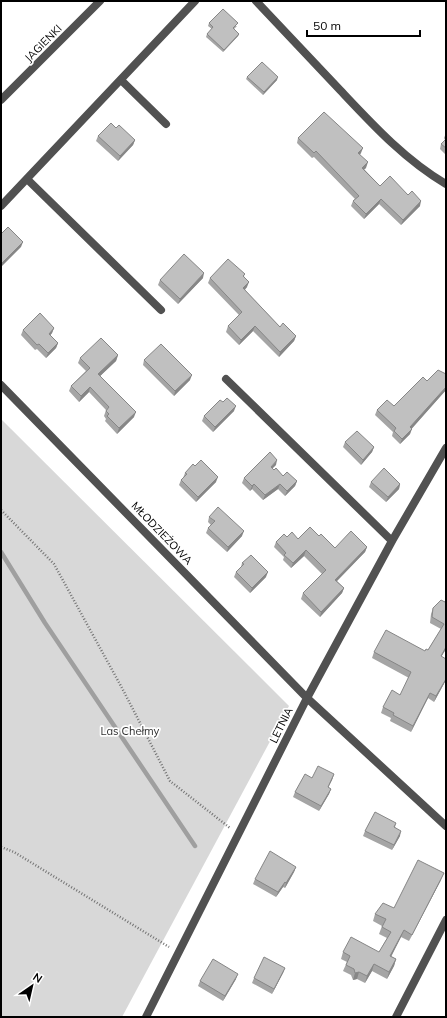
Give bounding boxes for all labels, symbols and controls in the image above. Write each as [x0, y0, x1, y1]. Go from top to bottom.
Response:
scale bar [307, 12, 420, 38]
text: 50 m [313, 18, 341, 33]
street label: JAGIENKI [21, 21, 65, 65]
street label: MŁODZIEŻOWA [129, 499, 195, 567]
street label: LETNIA [266, 705, 296, 745]
park label: Las Chełmy [101, 724, 160, 738]
north arrow [12, 966, 52, 1006]
text: N [30, 970, 45, 986]

